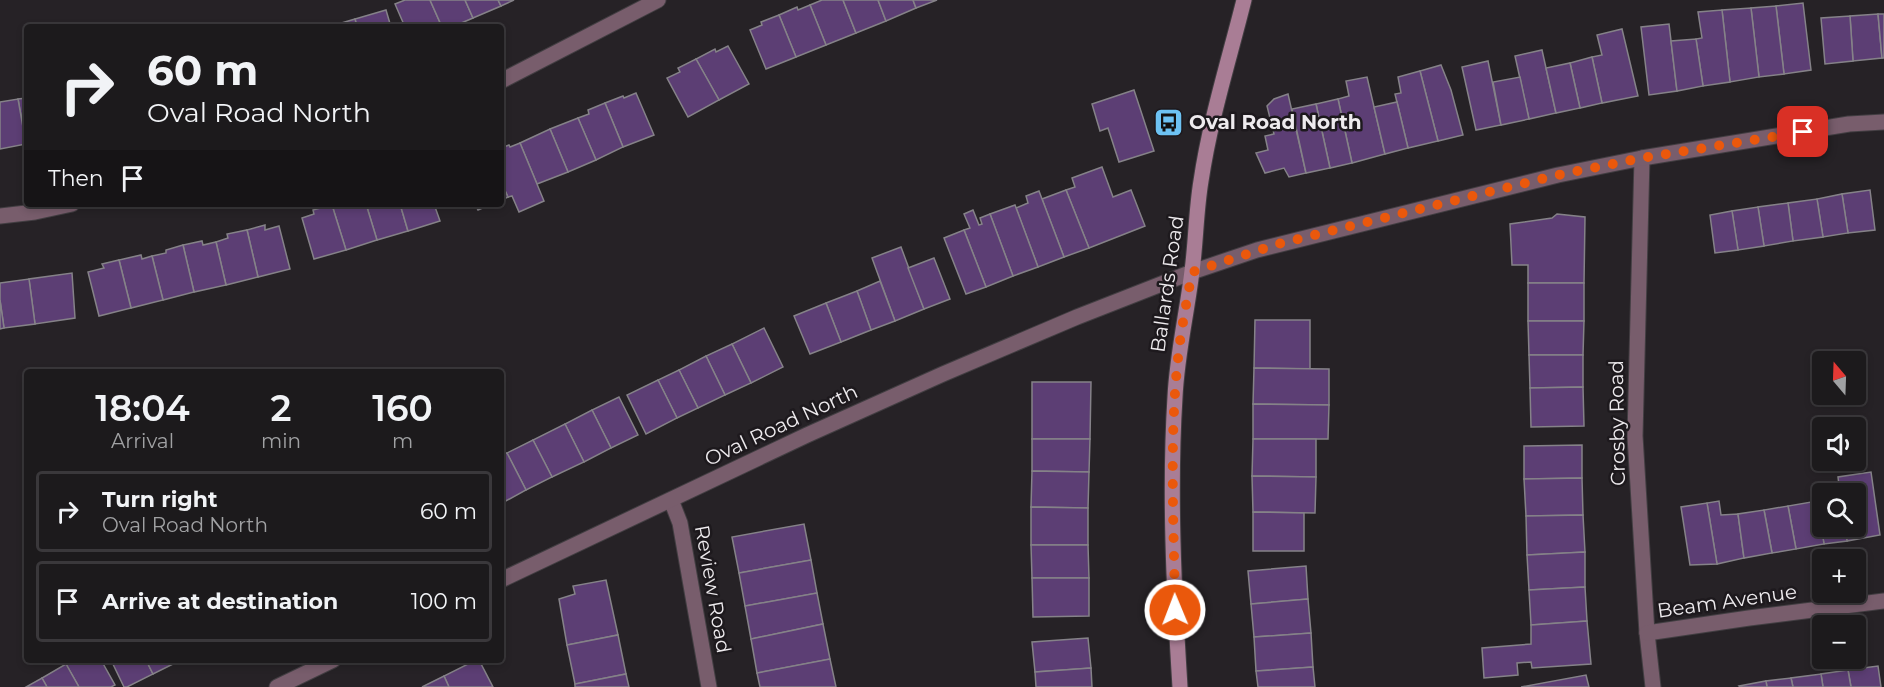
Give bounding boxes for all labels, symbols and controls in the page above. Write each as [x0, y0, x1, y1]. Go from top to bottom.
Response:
text: 60 m [147, 44, 258, 96]
icon: right [48, 48, 126, 126]
text: Oval Road North [147, 96, 371, 129]
bus stop icon: Oval Road North [1152, 106, 1184, 138]
pin [1777, 106, 1828, 157]
place label: Oval Road North [1189, 110, 1362, 134]
icon: arrive [1786, 115, 1819, 148]
icon: arrive [116, 162, 149, 195]
text: Then [48, 165, 104, 192]
street label: Ballards Road [1146, 214, 1188, 354]
north arrow [1812, 351, 1866, 405]
map controls [1812, 351, 1866, 669]
street label: Crosby Road [1604, 360, 1630, 486]
street label: Oval Road North [701, 379, 861, 471]
text: 18:04 [95, 386, 190, 430]
text: 2 [271, 386, 292, 430]
text: 160 [372, 386, 433, 430]
button: sound [1812, 417, 1866, 471]
text: Arrival [111, 429, 174, 453]
text: min [261, 429, 301, 453]
text: m [392, 429, 413, 453]
button: search [1812, 483, 1866, 537]
text: Turn right [102, 486, 217, 513]
icon: right [51, 495, 84, 528]
text: 60 m [420, 498, 477, 525]
text: Oval Road North [102, 513, 268, 537]
street label: Review Road [690, 523, 736, 655]
button: + [1812, 549, 1866, 603]
position arrow [1143, 578, 1207, 642]
street label: Beam Avenue [1656, 579, 1798, 623]
icon: arrive [51, 585, 84, 618]
text: Arrive at destination [102, 588, 338, 615]
text: 100 m [411, 588, 477, 615]
button: − [1812, 615, 1866, 669]

